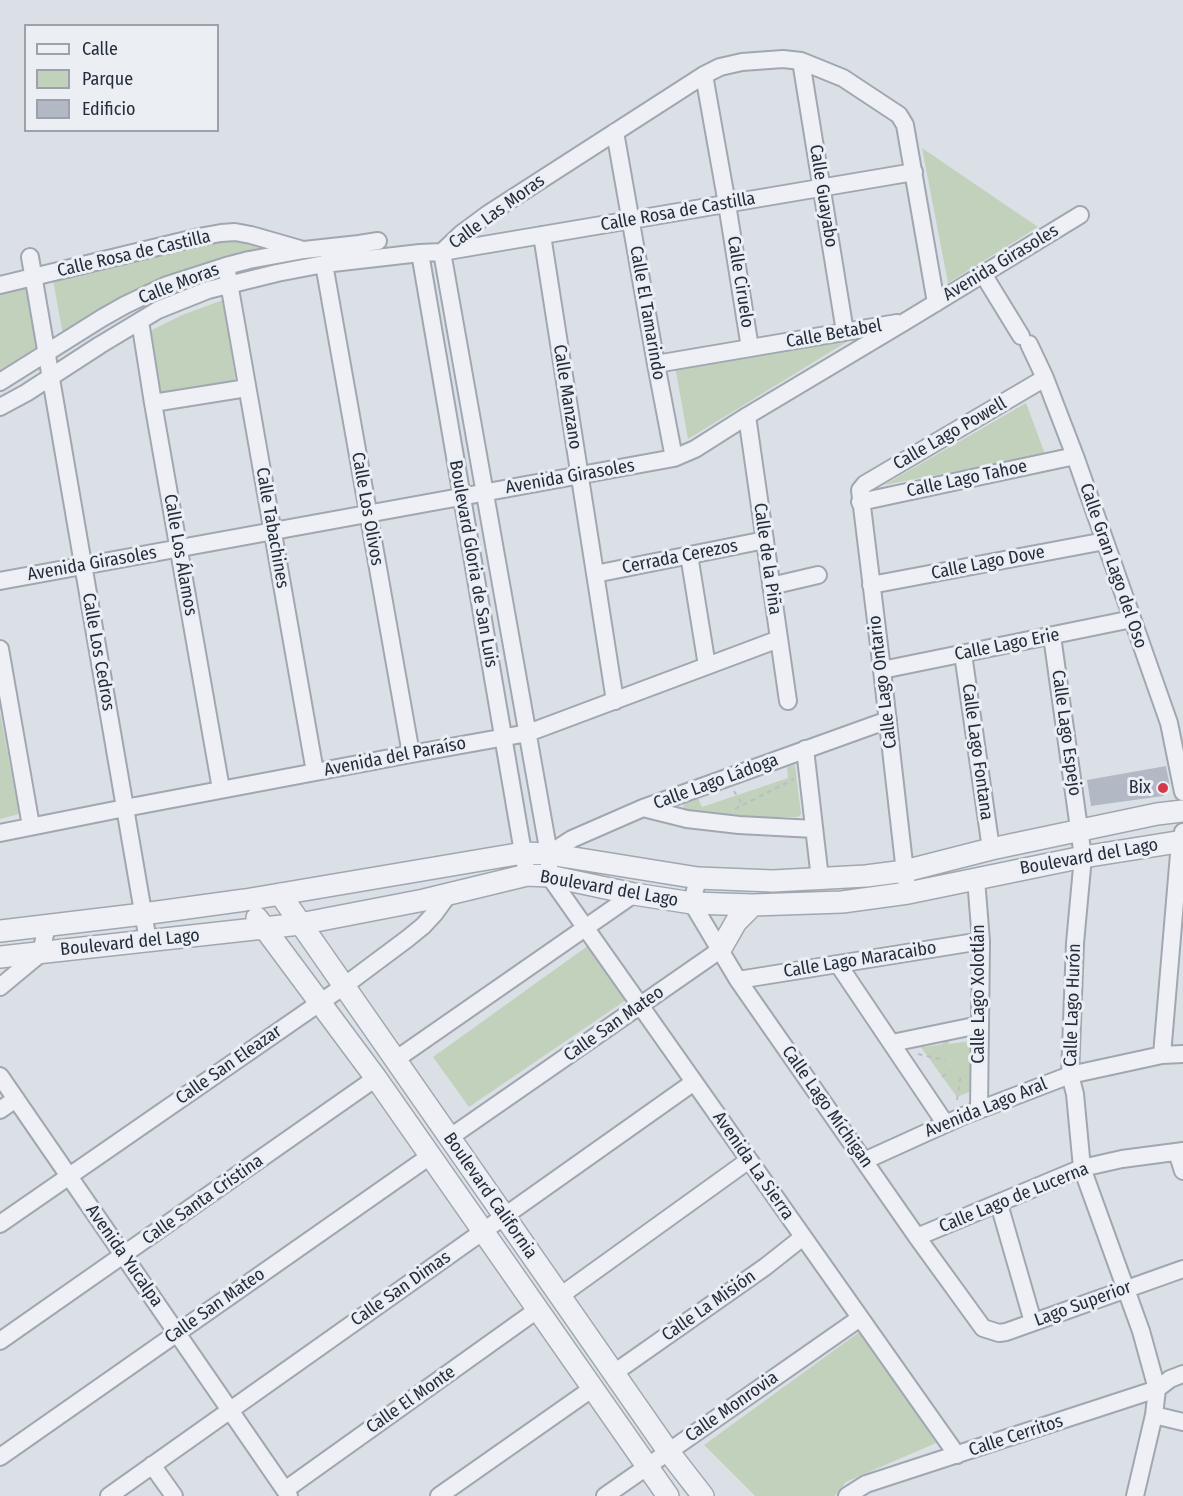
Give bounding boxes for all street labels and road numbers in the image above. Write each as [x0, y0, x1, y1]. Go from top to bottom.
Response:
street label: Calle Guayabo [804, 143, 842, 249]
street label: Calle Las Moras [445, 170, 549, 254]
street label: Calle Rosa de Castilla [599, 188, 757, 236]
street label: Avenida Girasoles [939, 220, 1063, 306]
street label: Calle Rosa de Castilla [55, 226, 213, 282]
street label: Calle Ciruelo [722, 235, 758, 329]
street label: Calle El Tamarindo [625, 244, 669, 382]
street label: Calle Moras [136, 259, 222, 309]
street label: Calle Betabel [785, 315, 883, 353]
street label: Calle Manzano [548, 343, 586, 451]
street label: Calle Lago Powell [890, 393, 1010, 475]
street label: Calle Los Olivos [346, 451, 388, 567]
street label: Avenida Girasoles [504, 455, 636, 499]
street label: Calle Lago Tahoe [905, 456, 1029, 502]
street label: Boulevard Gloria de San Luis [444, 459, 502, 669]
street label: Calle Tabachines [251, 466, 293, 590]
street label: Calle Gran Lago del Oso [1075, 481, 1151, 651]
street label: Calle Los Álamos [159, 493, 201, 617]
street label: Calle de la Piña [748, 502, 786, 616]
street label: Cerrada Cerezos [620, 535, 740, 579]
street label: Calle Lago Dove [929, 541, 1047, 585]
street label: Avenida Girasoles [26, 542, 158, 586]
street label: Calle Los Cedros [77, 591, 119, 713]
street label: Calle Lago Ontario [864, 614, 902, 750]
street label: Calle Lago Erie [953, 624, 1061, 666]
street label: Calle Lago Espejo [1046, 669, 1086, 797]
street label: Calle Lago Fontana [957, 682, 997, 822]
street label: Avenida del Paraíso [322, 733, 468, 781]
street label: Calle Lago Ládoga [651, 749, 781, 815]
street label: Boulevard del Lago [1018, 834, 1160, 880]
street label: Boulevard del Lago [538, 866, 680, 912]
street label: Calle Lago Xolotlán [968, 924, 990, 1064]
street label: Boulevard del Lago [59, 925, 201, 961]
street label: Calle Lago Maracaibo [782, 937, 938, 983]
street label: Calle Lago Hurón [1060, 943, 1086, 1067]
street label: Calle San Mateo [560, 982, 668, 1066]
street label: Calle San Eleazar [172, 1021, 286, 1109]
street label: Calle Lago Míchigan [777, 1042, 877, 1172]
street label: Avenida Lago Aral [922, 1074, 1050, 1142]
street label: Avenida La Sierra [708, 1108, 798, 1224]
street label: Boulevard California [438, 1129, 542, 1263]
street label: Calle Santa Cristina [139, 1150, 267, 1250]
street label: Calle Lago de Lucerna [936, 1158, 1092, 1238]
street label: Avenida Yucalpa [81, 1201, 167, 1311]
street label: Calle San Dimas [347, 1247, 455, 1331]
street label: Calle San Mateo [161, 1264, 269, 1348]
street label: Calle La Misión [658, 1266, 760, 1346]
street label: Lago Superior [1032, 1276, 1134, 1332]
street label: Calle El Monte [362, 1361, 460, 1439]
street label: Calle Monrovia [681, 1367, 783, 1447]
street label: Calle Cerritos [966, 1411, 1066, 1461]

